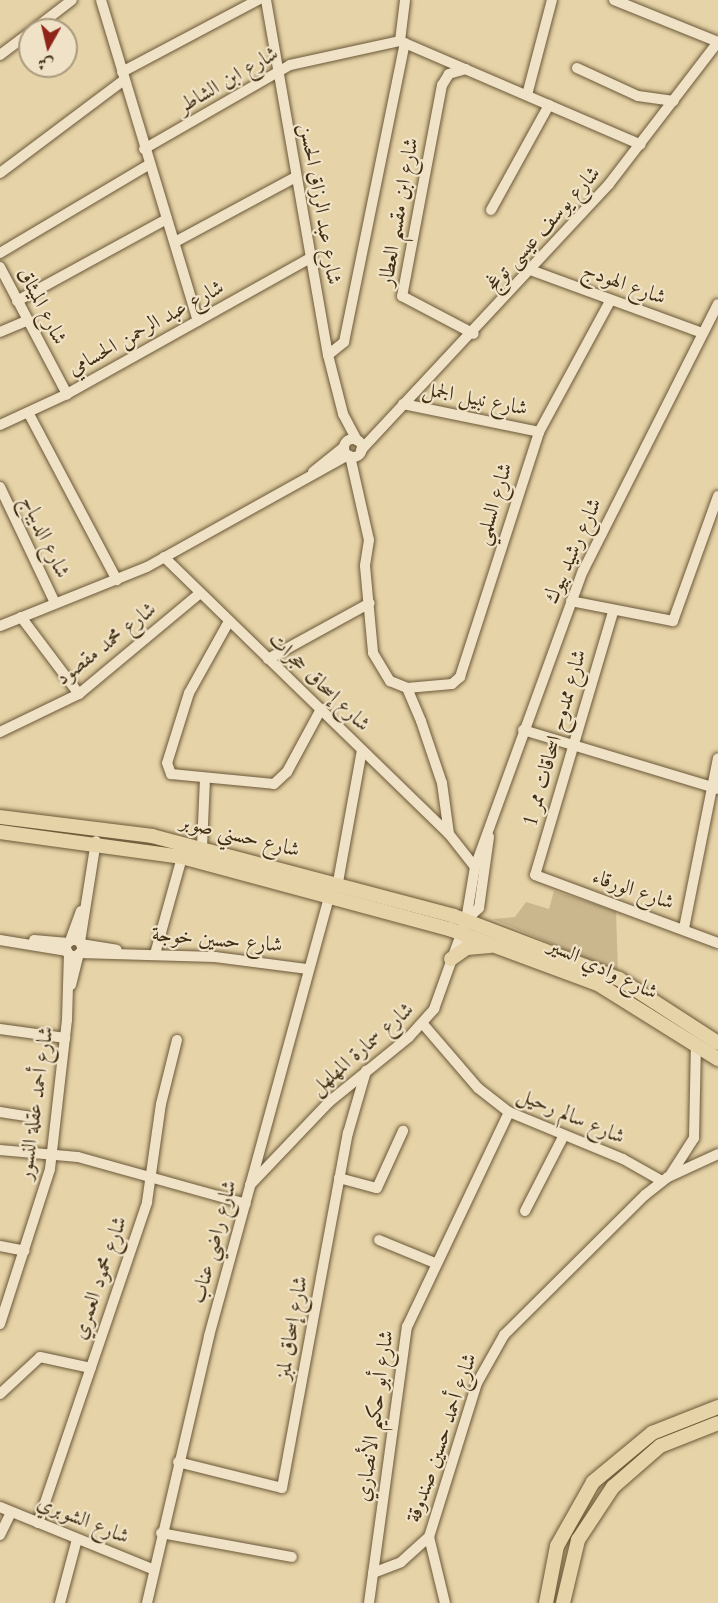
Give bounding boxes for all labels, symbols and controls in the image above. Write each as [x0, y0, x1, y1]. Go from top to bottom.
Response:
north arrow [18, 18, 78, 78]
street label: شارع ابن الشاطر [173, 41, 283, 119]
text: ش [36, 52, 55, 76]
street label: شارع عبد الرزاق الحسن [293, 121, 347, 287]
street label: شارع ابن مقسم العطار [374, 136, 424, 288]
street label: شارع يوسف عيسى توغج [480, 161, 606, 297]
street label: شارع الهودج [579, 257, 669, 311]
street label: شارع الميثاق [12, 263, 72, 349]
street label: شارع عبد الرحمن الحسامي [64, 275, 228, 381]
street label: شارع نبيل الجمل [420, 376, 530, 422]
street label: شارع السلمي [470, 460, 518, 548]
street label: شارع الديباج [15, 492, 75, 582]
street label: شارع رشيد بيوك [539, 494, 607, 608]
street label: شارع محمد مقصود [51, 597, 161, 691]
street label: شارع إسحاق حجرات [263, 627, 375, 737]
street label: شارع ممدوح اسحاقات ممر 1 [518, 647, 592, 829]
street label: شارع حسني صوبر [178, 809, 302, 863]
street label: شارع الورقاء [589, 864, 677, 916]
street label: شارع حسين خوجة [151, 922, 283, 958]
street label: شارع وادي السير [544, 933, 662, 1005]
street label: شارع سمارة المهلهل [305, 997, 419, 1101]
street label: شارع أحمد عقلة النسور [13, 1025, 59, 1181]
street label: شارع سالم رحيل [513, 1082, 629, 1150]
street label: شارع راضي عناب [185, 1178, 243, 1306]
street label: شارع محمود العمري [67, 1213, 133, 1343]
street label: شارع إسحاق لمبز [270, 1274, 314, 1382]
street label: شارع أبو حكيم الأنصاري [350, 1329, 400, 1503]
street label: شارع أحمد حسين صندوقة [401, 1350, 483, 1526]
street label: شارع الشوبري [33, 1490, 133, 1550]

